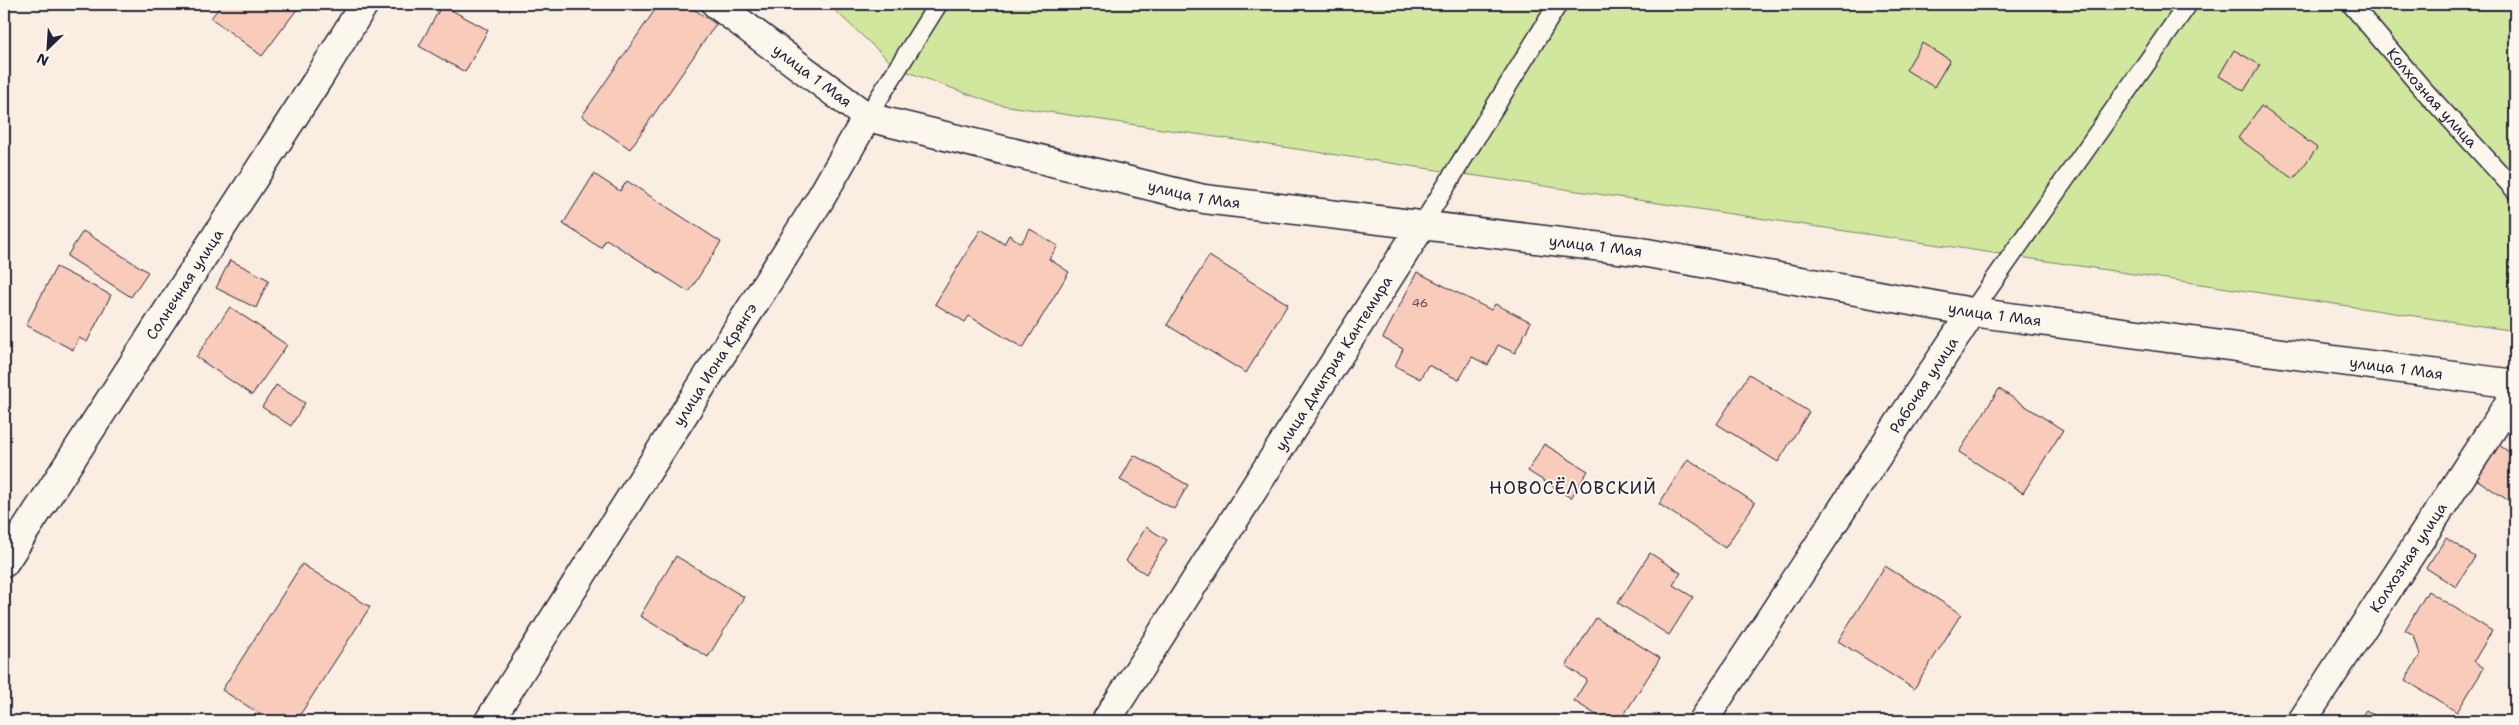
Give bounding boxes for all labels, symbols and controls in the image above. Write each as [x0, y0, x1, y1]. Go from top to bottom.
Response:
north arrow [22, 22, 72, 72]
street label: улица 1 Мая [768, 40, 856, 112]
street label: Колхозная улица [2382, 44, 2482, 153]
text: N [34, 49, 51, 70]
street label: улица 1 Мая [1146, 176, 1242, 213]
street label: Солнечная улица [141, 225, 228, 344]
street label: улица 1 Мая [1548, 231, 1644, 262]
street label: улица Дмитрия Кантемира [1271, 271, 1397, 455]
house number: 46 [1412, 295, 1428, 311]
street label: улица 1 Мая [1947, 298, 2043, 331]
street label: улица Иона Крянгэ [669, 299, 762, 430]
street label: Рабочая улица [1885, 333, 1963, 437]
street label: улица 1 Мая [2348, 352, 2444, 384]
district label: НОВОСЁЛОВСКИЙ [1489, 476, 1657, 500]
street label: Колхозная улица [2365, 498, 2452, 616]

